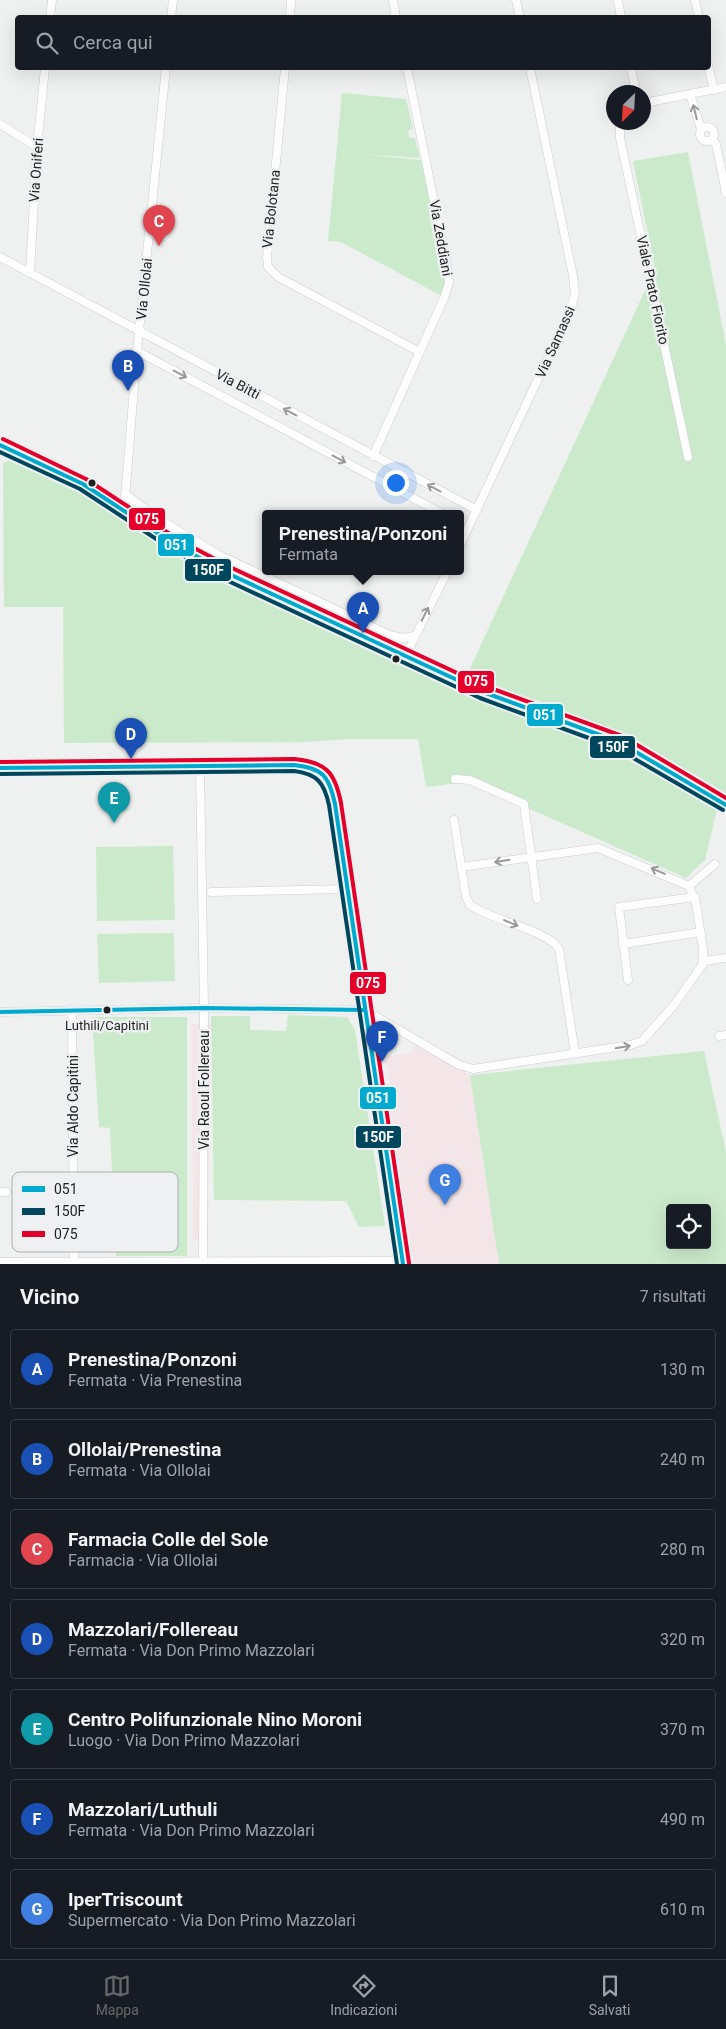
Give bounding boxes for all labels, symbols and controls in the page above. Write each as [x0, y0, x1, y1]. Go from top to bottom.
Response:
search box [15, 15, 711, 70]
icon: search [33, 29, 61, 57]
text: Cerca qui [73, 31, 153, 54]
north arrow [606, 85, 651, 130]
one-way arrow [690, 105, 699, 121]
street label: Via Oniferi [26, 137, 46, 203]
street label: Via Bolotana [259, 169, 283, 249]
street label: Via Zeddiani [426, 199, 456, 277]
pin: C [143, 205, 175, 246]
street label: Viale Prato Fiorito [634, 234, 672, 346]
street label: Via Ollolai [133, 257, 155, 321]
street label: Via Samassi [532, 304, 578, 380]
pin: B [112, 350, 144, 391]
street label: Via Bitti [213, 366, 263, 402]
one-way arrow [172, 370, 187, 379]
one-way arrow [283, 407, 298, 417]
one-way arrow [331, 455, 346, 464]
your location [383, 470, 409, 496]
unlabelled marker [87, 478, 97, 488]
one-way arrow [427, 483, 442, 492]
line badge: 075 [128, 507, 166, 531]
popup [262, 510, 464, 575]
text: 075 [135, 511, 159, 527]
text: Prenestina/Ponzoni [279, 522, 447, 545]
line badge: 051 [157, 533, 195, 557]
text: 051 [164, 537, 188, 553]
text: Fermata [279, 545, 338, 564]
line badge: 150F [184, 558, 232, 582]
text: 150F [192, 562, 224, 578]
pin: A [347, 592, 379, 633]
one-way arrow [421, 607, 430, 622]
unlabelled marker [391, 654, 401, 664]
line badge: 075 [457, 670, 495, 694]
text: 075 [464, 673, 488, 689]
line badge: 051 [526, 703, 564, 727]
text: 051 [533, 707, 557, 723]
pin: D [115, 718, 147, 759]
line badge: 150F [589, 735, 636, 759]
text: 150F [597, 739, 629, 755]
pin: E [98, 782, 130, 823]
one-way arrow [494, 856, 510, 866]
one-way arrow [651, 866, 666, 875]
one-way arrow [503, 920, 518, 929]
line badge: 075 [349, 971, 387, 995]
text: 075 [356, 975, 380, 991]
marker: Luthili/Capitini [102, 1005, 112, 1015]
place label: Luthili/Capitini [65, 1018, 149, 1033]
pin: F [366, 1021, 398, 1062]
street label: Via Raoul Follereau [196, 1030, 212, 1150]
one-way arrow [615, 1041, 631, 1051]
street label: Via Aldo Capitini [65, 1055, 81, 1157]
line badge: 051 [359, 1086, 397, 1110]
text: 051 [366, 1090, 390, 1106]
line badge: 150F [355, 1125, 402, 1149]
text: 150F [362, 1129, 394, 1145]
pin: G [429, 1164, 461, 1205]
legend [12, 1172, 178, 1252]
text: 051 [54, 1181, 78, 1197]
text: 150F [54, 1203, 86, 1219]
map controls [666, 1204, 711, 1249]
button: locate [666, 1204, 711, 1249]
text: 075 [54, 1226, 78, 1242]
text: Vicino [20, 1285, 79, 1309]
text: 7 risultati [640, 1287, 706, 1306]
text: Prenestina/Ponzoni [68, 1348, 237, 1371]
text: A [32, 1360, 42, 1379]
text: 130 m [660, 1360, 705, 1379]
text: Fermata · Via Prenestina [68, 1371, 242, 1390]
text: Ollolai/Prenestina [68, 1438, 221, 1461]
text: B [32, 1450, 42, 1469]
text: 240 m [660, 1450, 705, 1469]
text: Fermata · Via Ollolai [68, 1461, 211, 1480]
text: Farmacia Colle del Sole [68, 1528, 268, 1551]
text: C [32, 1540, 42, 1559]
text: 280 m [660, 1540, 705, 1559]
text: Farmacia · Via Ollolai [68, 1551, 218, 1570]
text: Mazzolari/Follereau [68, 1618, 238, 1641]
text: D [32, 1630, 42, 1649]
text: 320 m [660, 1630, 705, 1649]
text: Fermata · Via Don Primo Mazzolari [68, 1641, 315, 1660]
text: Centro Polifunzionale Nino Moroni [68, 1708, 362, 1731]
text: E [33, 1720, 42, 1739]
text: 370 m [660, 1720, 705, 1739]
text: Luogo · Via Don Primo Mazzolari [68, 1731, 300, 1750]
text: Mazzolari/Luthuli [68, 1798, 217, 1821]
text: F [33, 1810, 41, 1829]
text: 490 m [660, 1810, 705, 1829]
text: Fermata · Via Don Primo Mazzolari [68, 1821, 315, 1840]
text: IperTriscount [68, 1888, 183, 1911]
text: G [32, 1900, 42, 1919]
text: 610 m [660, 1900, 705, 1919]
text: Supermercato · Via Don Primo Mazzolari [68, 1911, 356, 1930]
tab: Mappa [96, 1972, 139, 2018]
tab: Indicazioni [330, 1972, 397, 2018]
tab: Salvati [589, 1972, 630, 2018]

